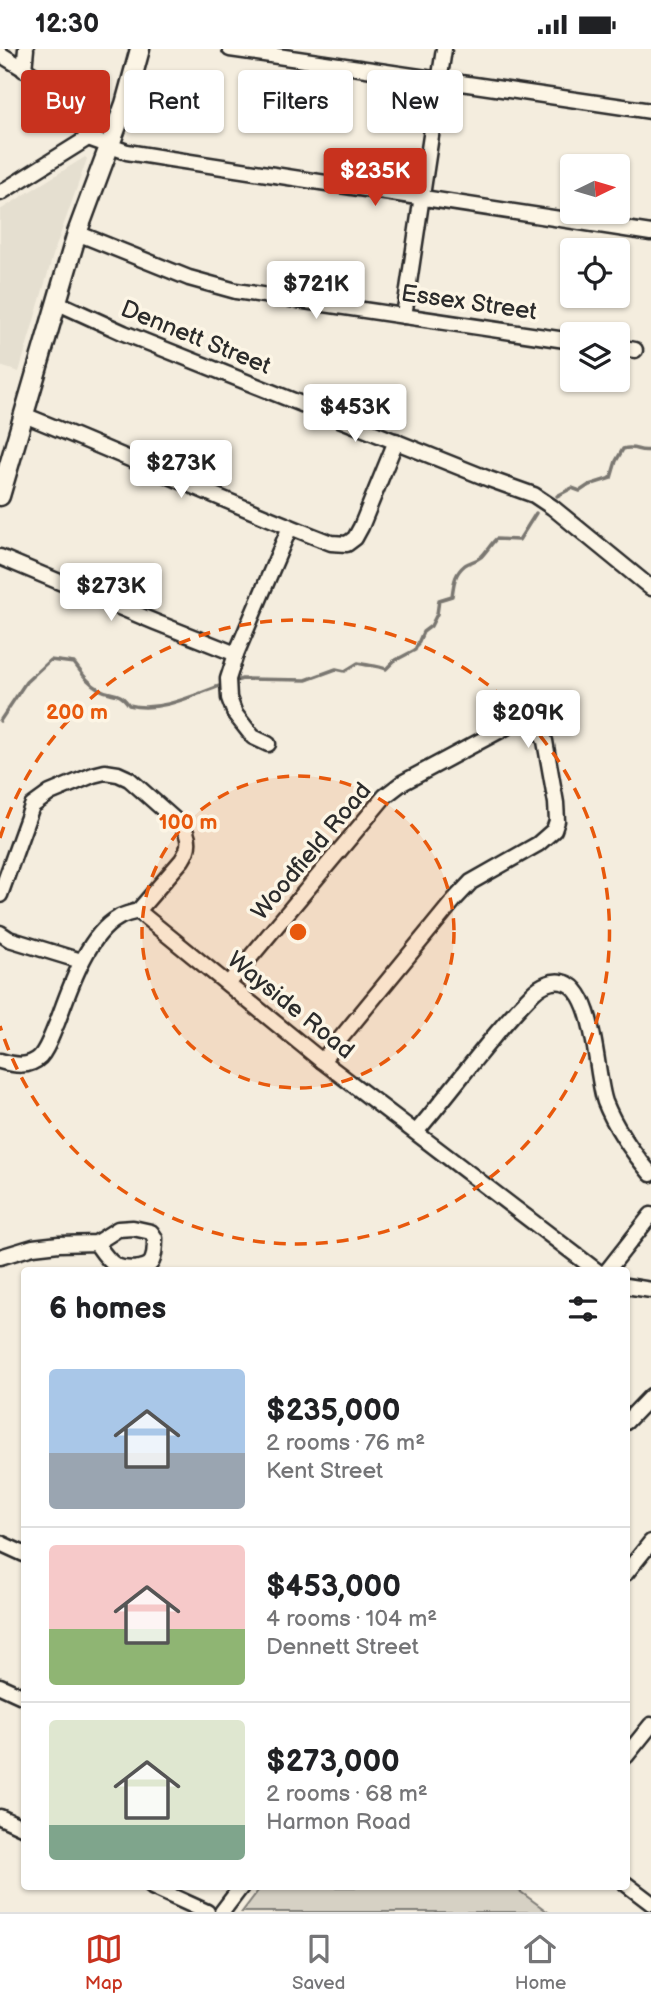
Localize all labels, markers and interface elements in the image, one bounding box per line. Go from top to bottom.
text: 12:30 [35,9,99,40]
chip: Buy [21,70,110,133]
chip: Rent [124,70,224,133]
chip: Filters [238,70,353,133]
chip: New [367,70,463,133]
pin: $235K [326,149,424,208]
north arrow [560,154,630,224]
map controls [560,154,630,392]
text: $235K [340,157,410,185]
button: locate [560,238,630,308]
pin: $721K [267,261,365,321]
text: $721K [283,270,349,298]
street label: Essex Street [399,279,539,326]
street label: Dennett Street [117,294,276,381]
button: layers [560,322,630,392]
pin: $453K [306,385,404,444]
text: $453K [319,393,391,421]
pin: $273K [132,441,230,500]
text: $273K [146,449,216,477]
pin: $273K [62,563,160,623]
text: $273K [76,572,146,600]
pin: $209K [479,691,577,750]
text: $209K [492,699,564,727]
text: 200 m [46,700,108,725]
street label: Woodfield Road [245,777,377,926]
text: 100 m [159,810,217,835]
centre of rings [286,920,310,944]
street label: Wayside Road [221,945,360,1065]
icon: filters [564,1290,602,1328]
text: 6 homes [49,1291,166,1327]
text: $235,000 [266,1393,401,1429]
icon: home [105,1397,189,1481]
text: 2 rooms · 76 m² [266,1429,425,1457]
text: Kent Street [266,1457,383,1485]
text: $453,000 [266,1569,401,1605]
icon: home [105,1573,189,1657]
text: 4 rooms · 104 m² [266,1605,437,1633]
text: Dennett Street [266,1633,419,1661]
text: $273,000 [266,1744,400,1780]
icon: home [105,1748,189,1832]
text: 2 rooms · 68 m² [266,1780,428,1808]
text: Harmon Road [266,1808,411,1836]
tab: Map [85,1930,123,1995]
tab: Saved [292,1930,345,1995]
tab: Home [515,1930,566,1995]

